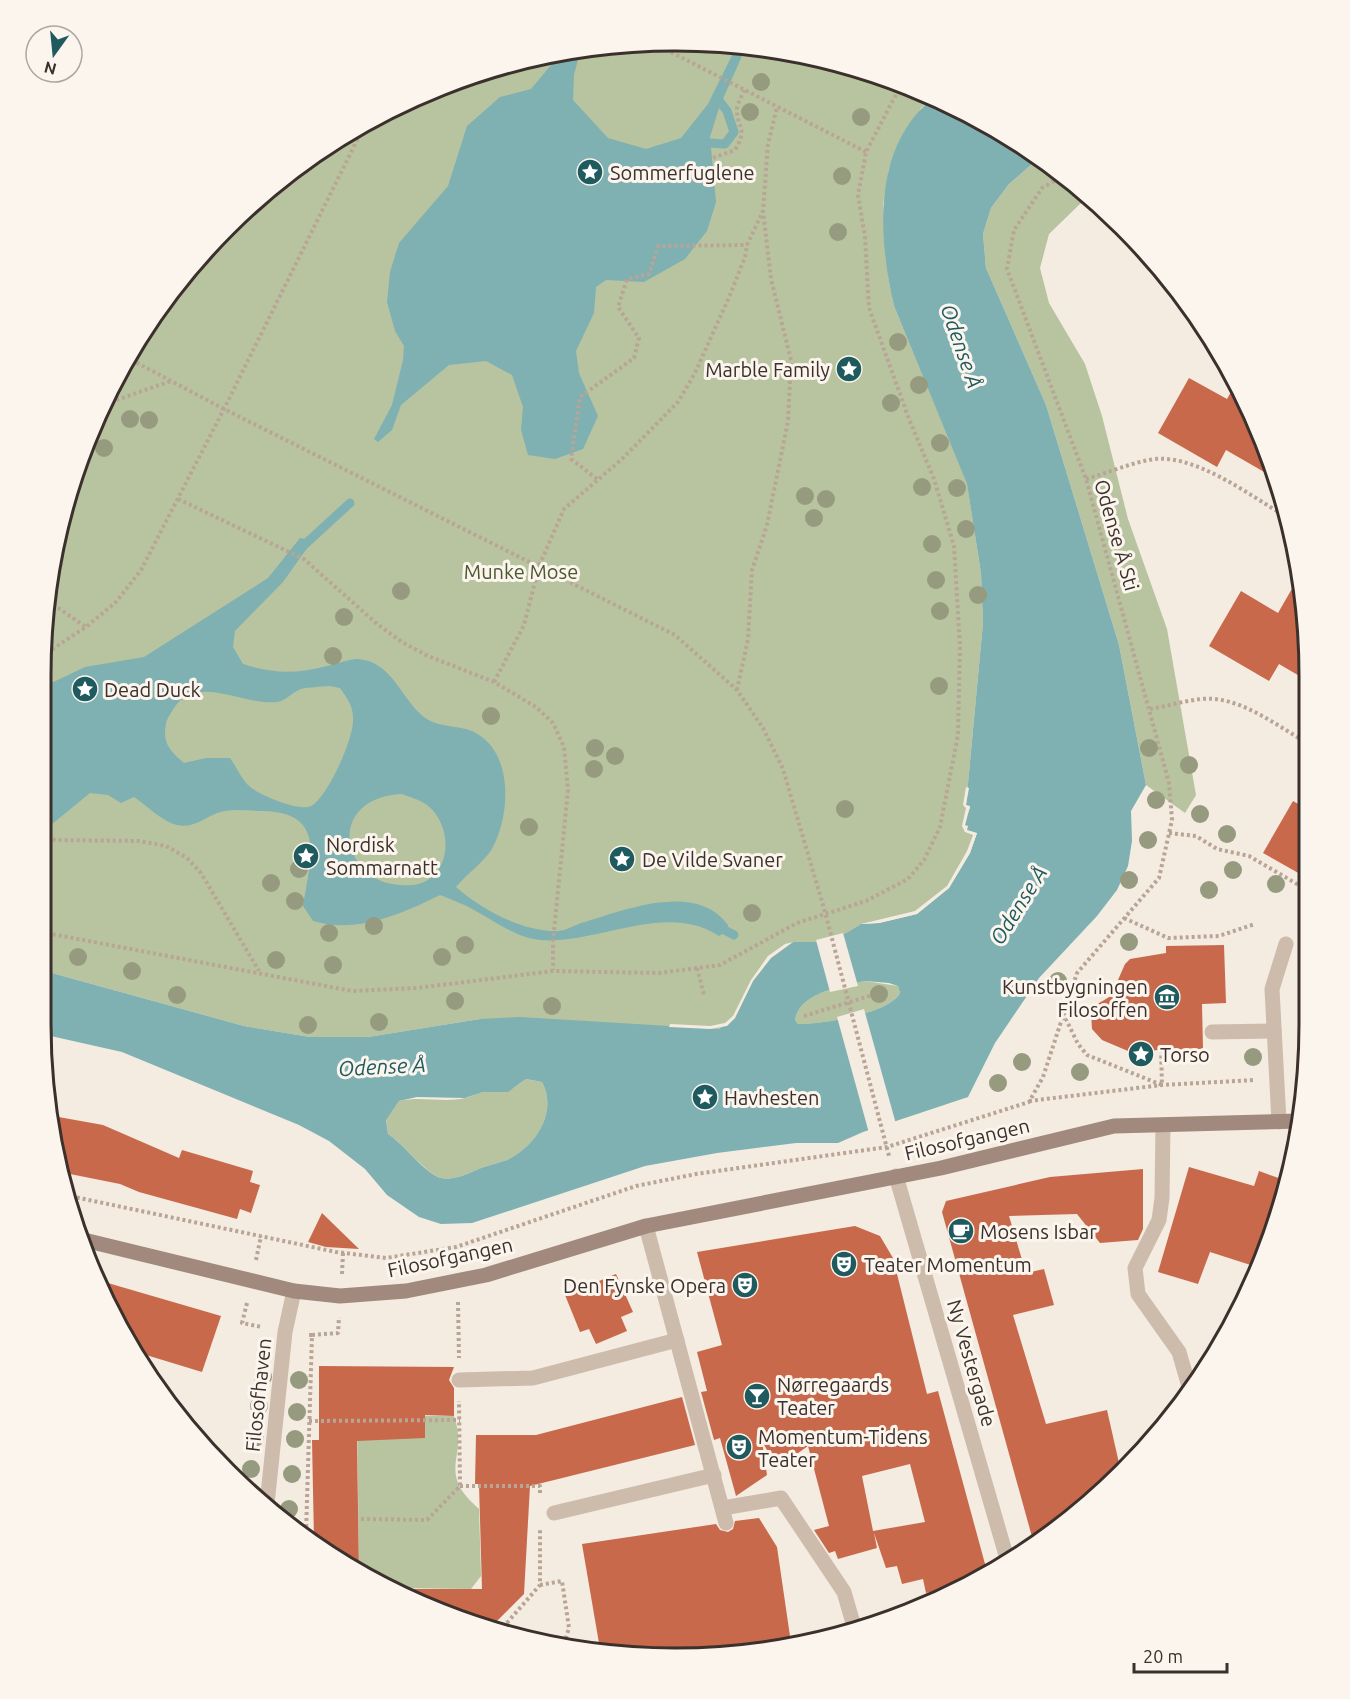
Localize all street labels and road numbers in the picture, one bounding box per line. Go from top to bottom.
street label: Odense Å Sti [1090,477,1144,593]
street label: Filosofgangen [902,1113,1032,1165]
street label: Filosofgangen [385,1233,515,1281]
street label: Ny Vestergade [943,1297,1001,1429]
street label: Filosofhaven [241,1337,275,1453]

